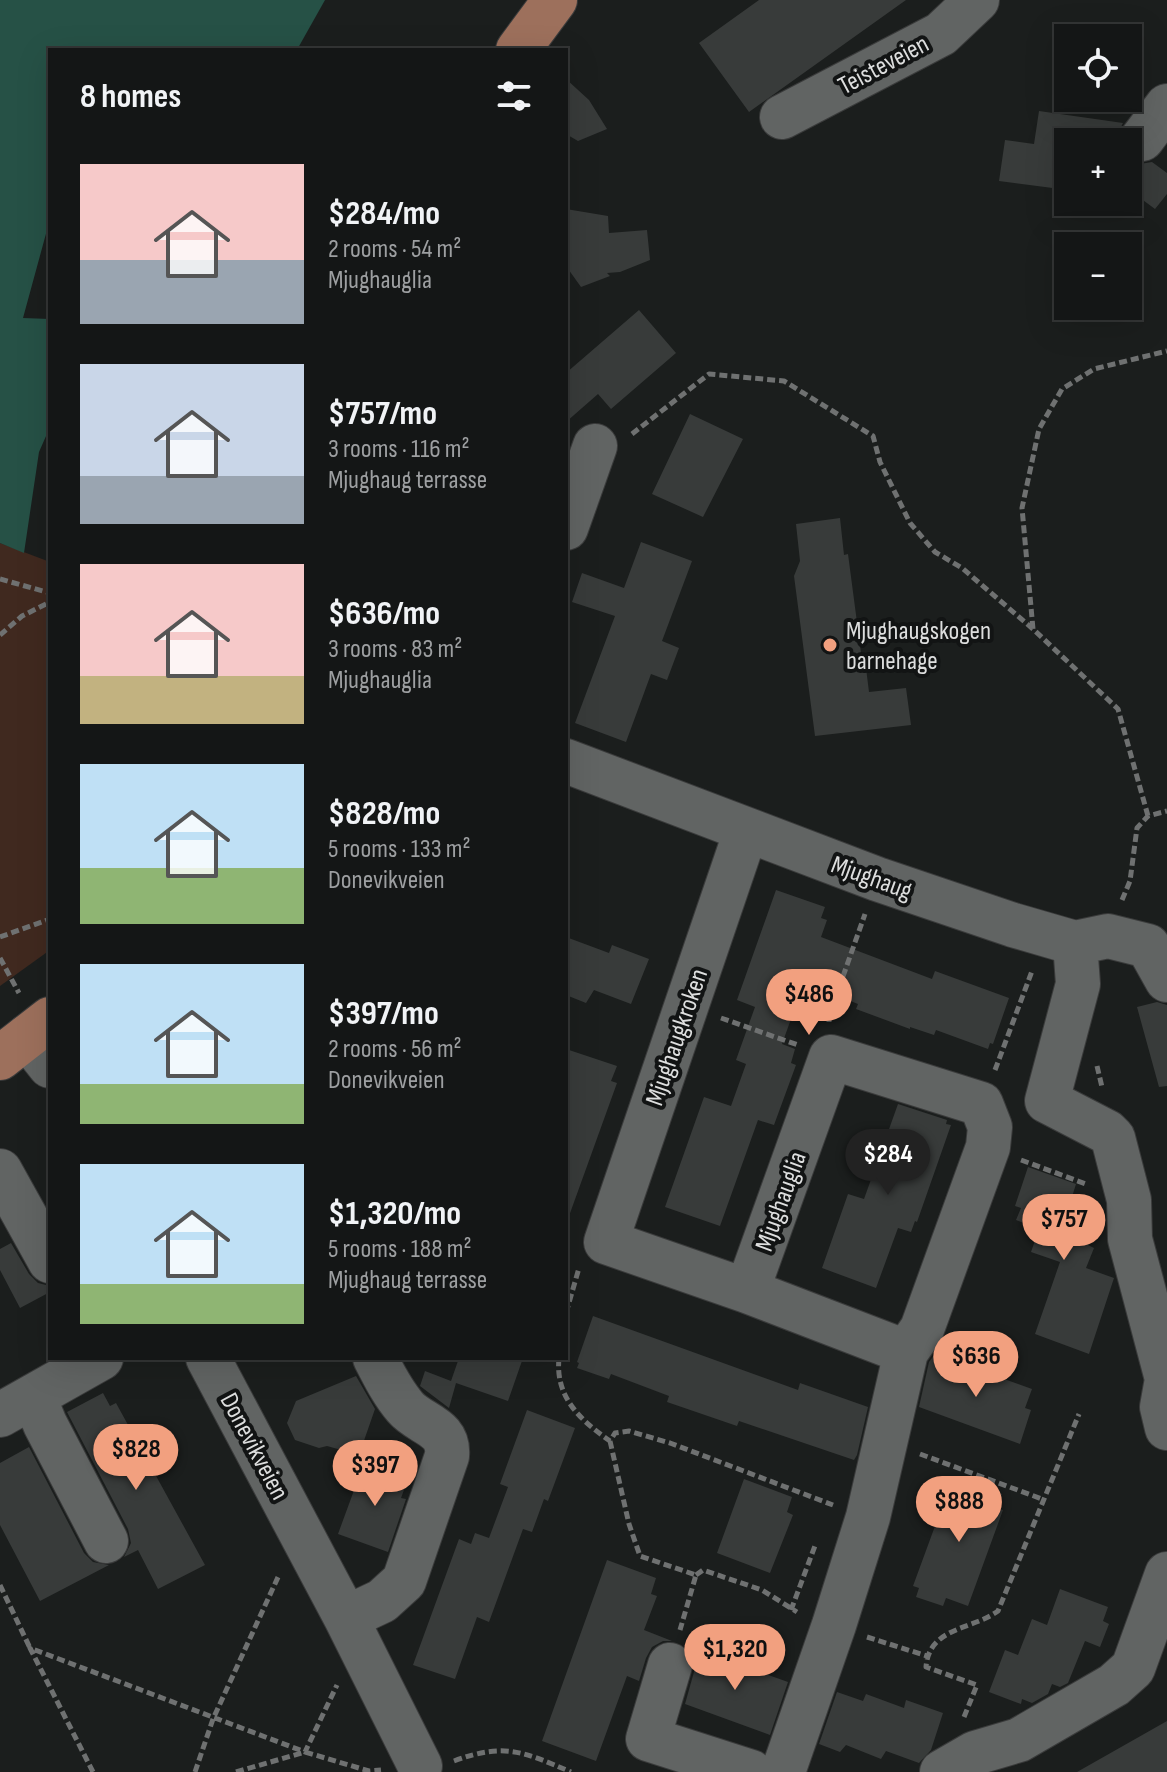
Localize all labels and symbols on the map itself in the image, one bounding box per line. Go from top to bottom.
street label: Teisteveien [833,29,934,102]
place label: Mjughaugskogen barnehage [846,616,991,677]
marker: Mjughaugskogen barnehage [821,636,839,654]
street label: Mjughaug [827,850,916,907]
street label: Mjughaugkroken [640,965,715,1110]
pin: $486 [762,969,856,1037]
pin: $284 [841,1129,935,1197]
street label: Mjughauglia [749,1147,814,1256]
pin: $757 [1017,1194,1111,1262]
pin: $636 [929,1331,1023,1399]
street label: Donevikveien [213,1388,295,1505]
pin: $828 [89,1424,183,1492]
pin: $397 [328,1440,422,1508]
pin: $888 [912,1476,1006,1544]
pin: $1,320 [670,1624,800,1692]

